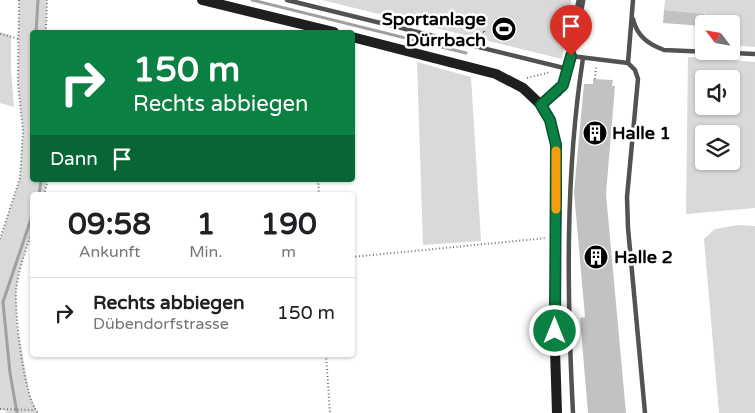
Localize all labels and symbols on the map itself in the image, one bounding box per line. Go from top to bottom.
pin [550,5,592,56]
place label: Sportanlage Dürrbach [382,8,486,51]
north arrow [695,15,740,60]
sports icon: Sportanlage Dürrbach [491,16,517,42]
building icon: Halle 1 [582,120,608,146]
place label: Halle 1 [612,122,671,144]
building icon: Halle 2 [583,244,609,270]
place label: Halle 2 [614,246,673,268]
position arrow [528,304,580,356]

